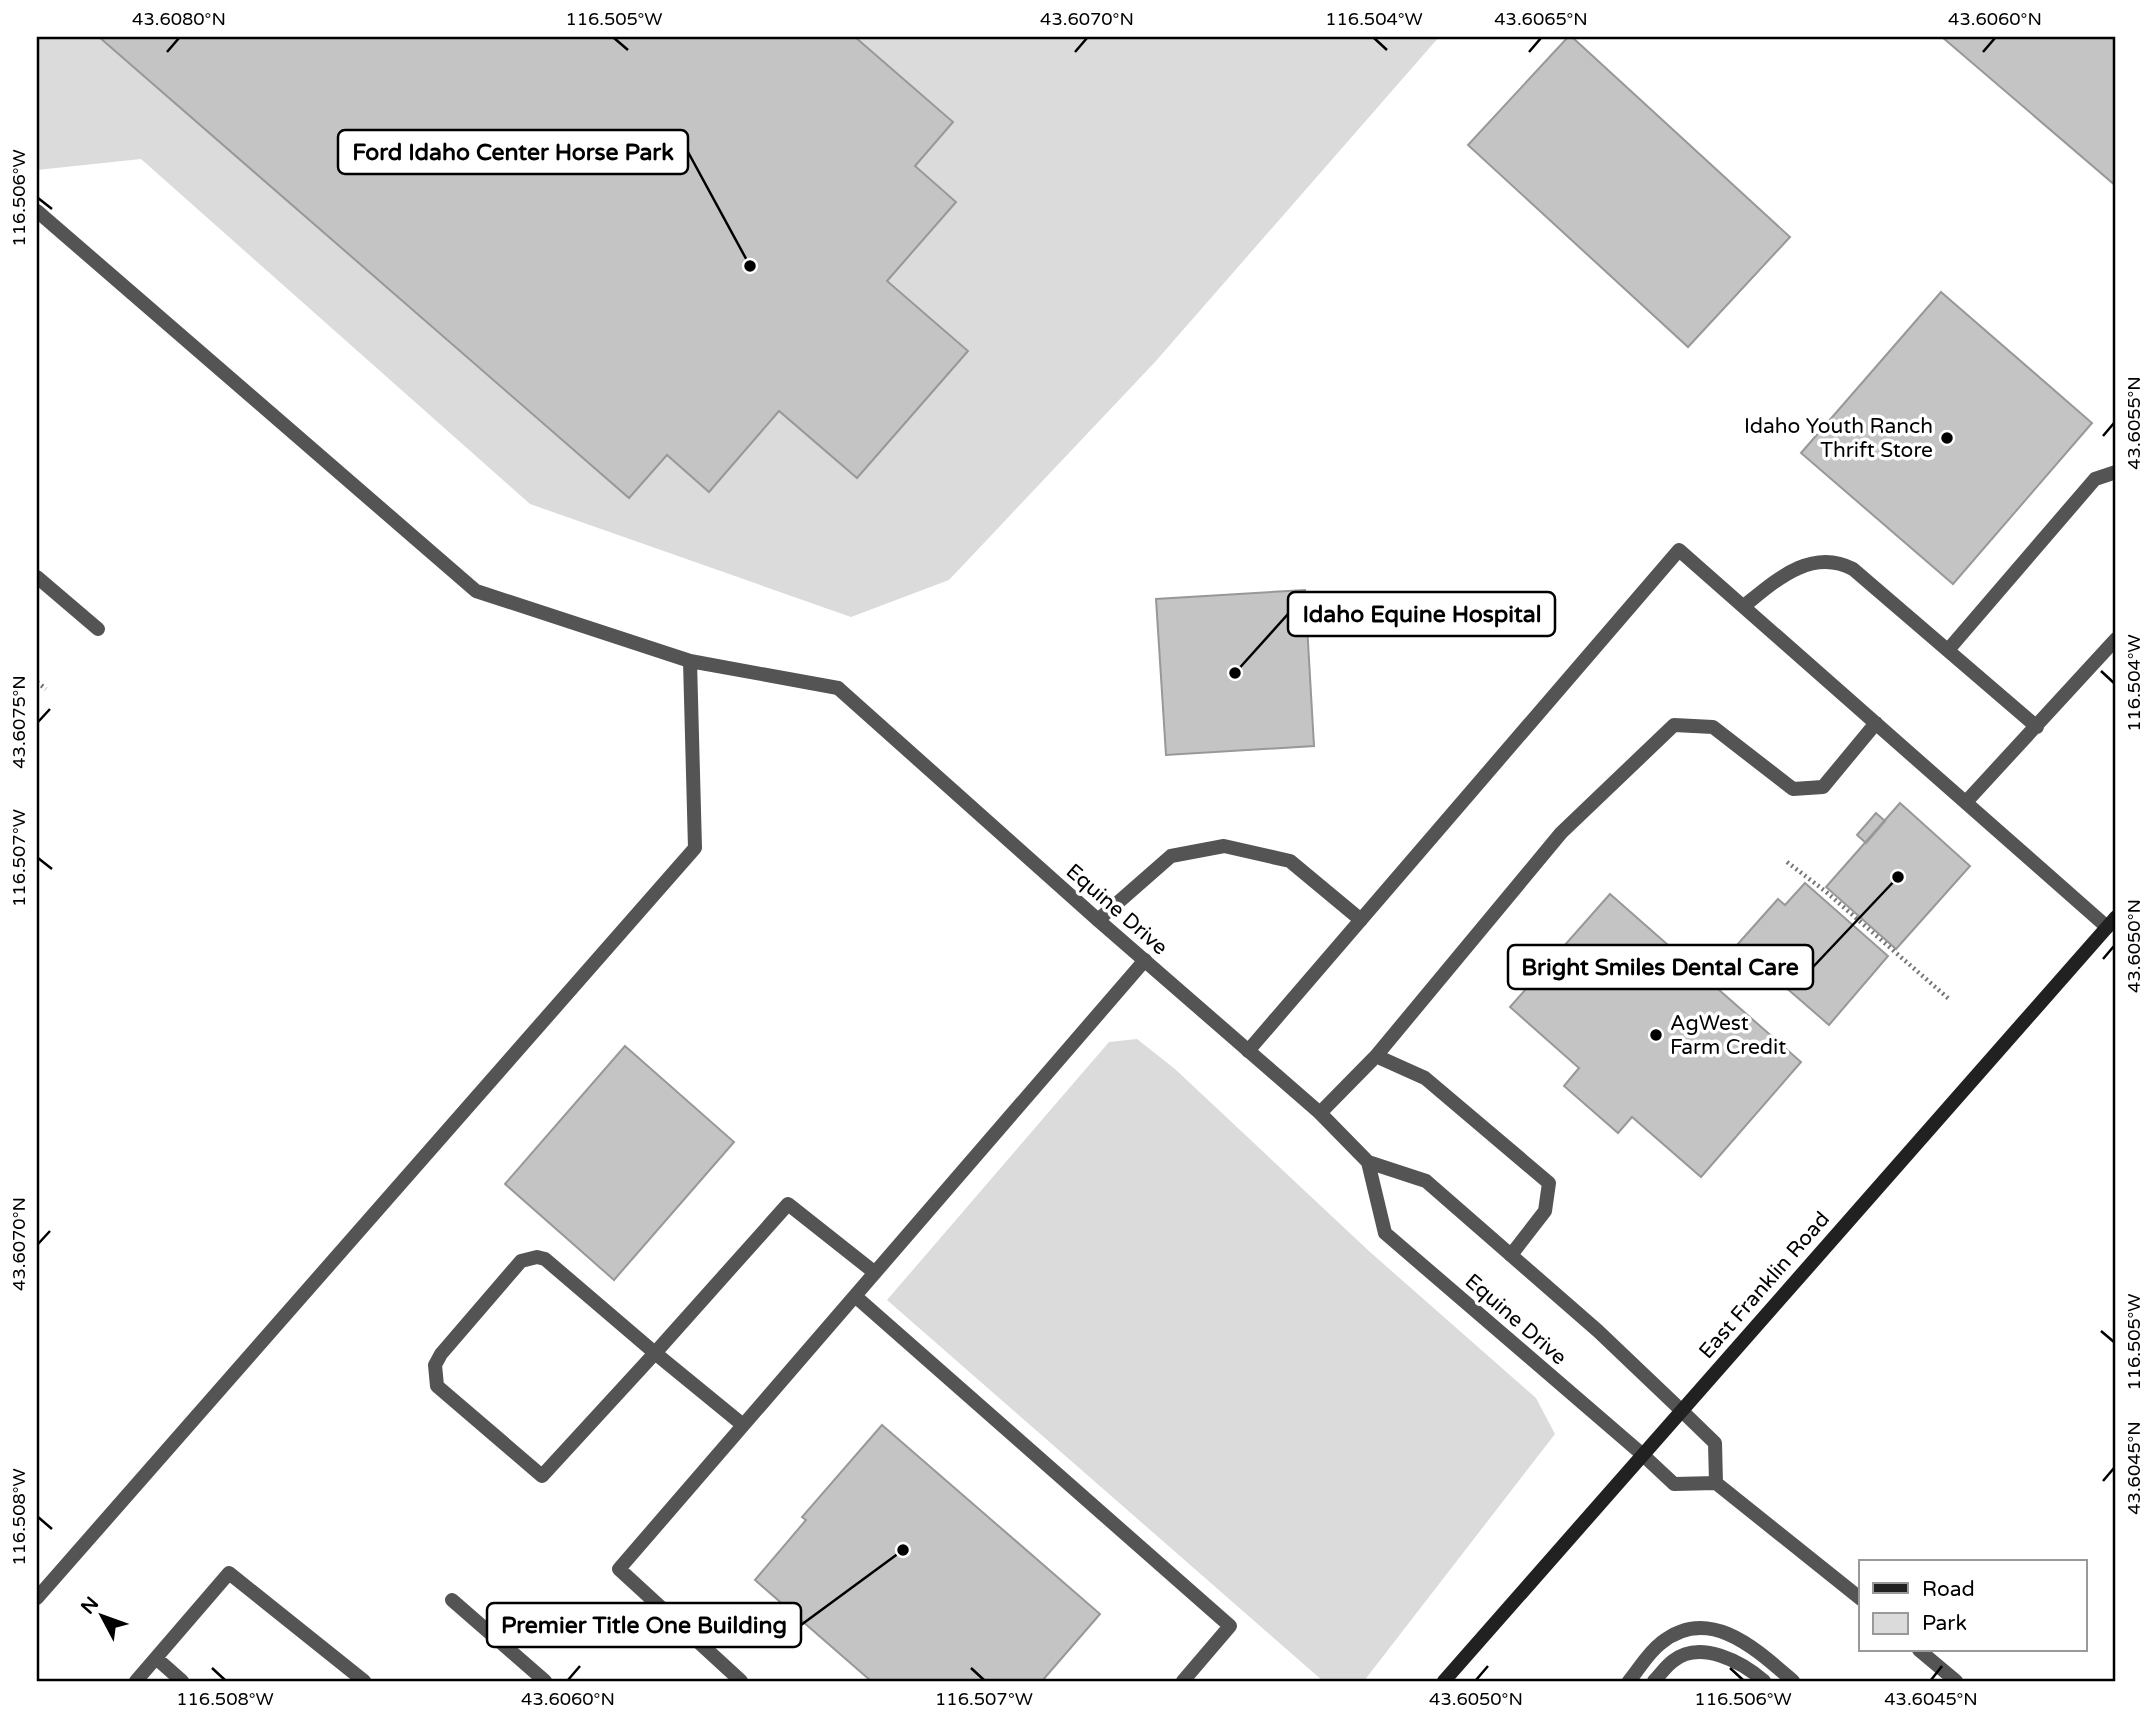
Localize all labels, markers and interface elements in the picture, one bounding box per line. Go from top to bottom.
text: 43.6080°N [132,8,226,30]
text: 116.505°W [565,8,663,30]
text: 43.6070°N [1040,8,1134,30]
text: 116.504°W [1325,8,1423,30]
text: 43.6065°N [1494,8,1588,30]
text: 43.6060°N [1948,8,2042,30]
callout: Ford Idaho Center Horse Park [338,130,688,174]
text: Ford Idaho Center Horse Park [352,139,674,167]
text: 116.506°W [8,149,30,247]
text: 43.6055°N [2123,376,2145,470]
place label: Idaho Youth Ranch Thrift Store [1744,414,1933,463]
marker: Idaho Youth Ranch Thrift Store [1939,430,1955,446]
callout: Idaho Equine Hospital [1288,592,1555,636]
text: Idaho Equine Hospital [1303,601,1542,629]
text: 116.504°W [2123,634,2145,732]
text: 43.6075°N [8,675,30,769]
text: 116.507°W [8,809,30,907]
street label: Equine Drive [1061,859,1173,960]
text: 43.6050°N [2123,899,2145,993]
callout: Bright Smiles Dental Care [1508,945,1813,989]
text: Bright Smiles Dental Care [1521,954,1799,982]
place label: AgWest Farm Credit [1670,1011,1786,1060]
marker: AgWest Farm Credit [1648,1027,1664,1043]
text: 43.6070°N [8,1197,30,1291]
street label: East Franklin Road [1694,1207,1835,1364]
street label: Equine Drive [1460,1269,1572,1370]
text: 116.505°W [2123,1293,2145,1391]
text: 43.6045°N [2123,1421,2145,1515]
text: 116.508°W [8,1468,30,1566]
legend [1859,1560,2086,1652]
text: Road [1922,1577,1975,1602]
north arrow [66,1582,136,1652]
text: N [77,1593,103,1618]
callout: Premier Title One Building [487,1603,801,1647]
text: Park [1922,1611,1967,1636]
text: Premier Title One Building [501,1612,787,1640]
text: 116.508°W [176,1688,274,1710]
text: 43.6060°N [521,1688,615,1710]
text: 116.507°W [935,1688,1033,1710]
text: 43.6050°N [1429,1688,1523,1710]
text: 116.506°W [1694,1688,1792,1710]
text: 43.6045°N [1884,1688,1978,1710]

